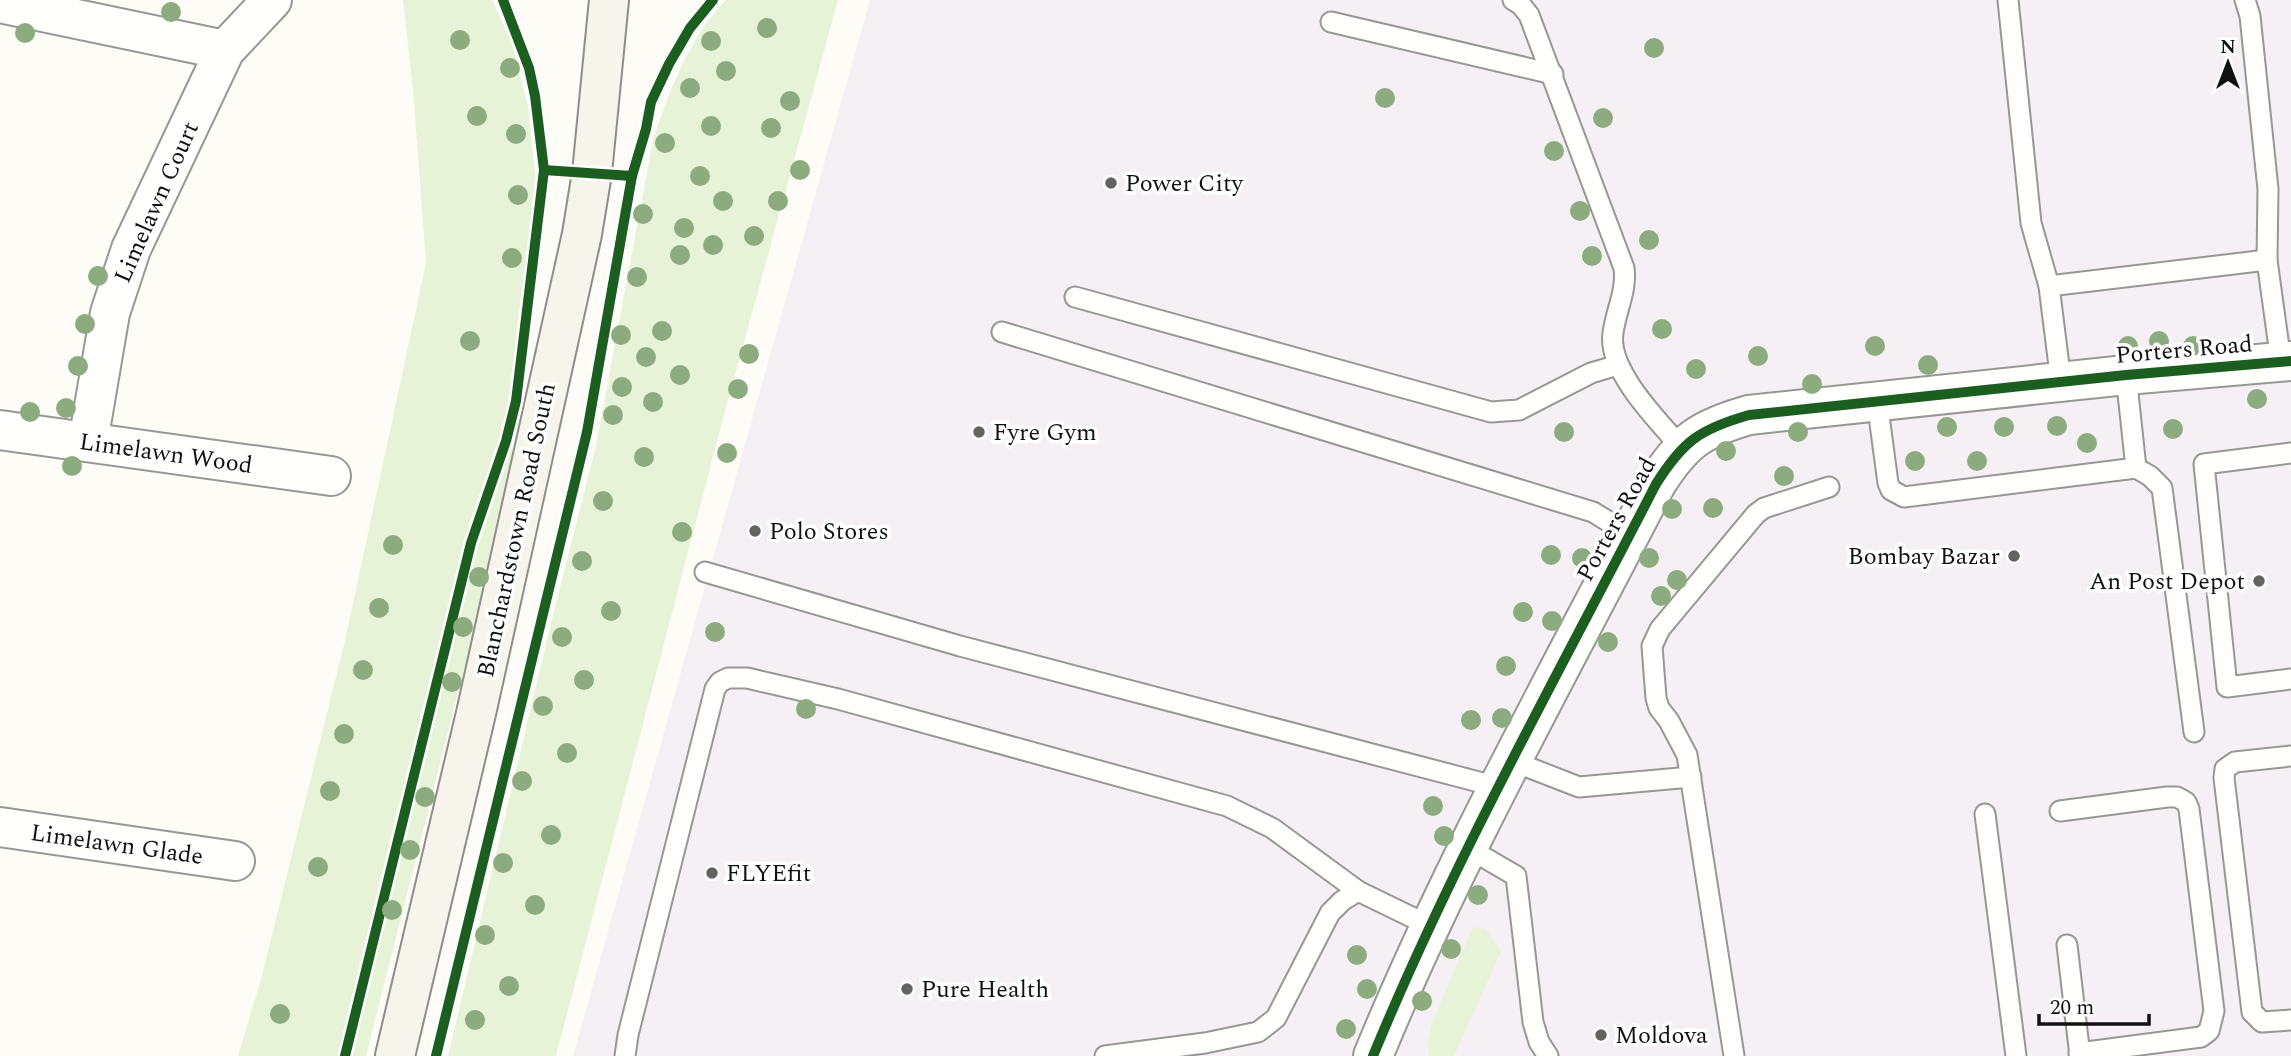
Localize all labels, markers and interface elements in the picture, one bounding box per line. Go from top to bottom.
north arrow [2193,28,2263,98]
text: N [2220,33,2236,62]
street label: Limelawn Court [105,116,209,289]
place label: Power City [1125,166,1244,202]
marker: Power City [1103,175,1119,191]
street label: Porters Road [2114,326,2254,374]
street label: Blanchardstown Road South [468,380,566,681]
place label: Fyre Gym [993,415,1097,451]
street label: Limelawn Wood [77,424,255,484]
marker: Fyre Gym [971,424,987,440]
street label: Porters Road [1568,451,1666,588]
place label: Polo Stores [769,514,889,550]
marker: Polo Stores [747,523,763,539]
place label: Bombay Bazar [1848,539,2000,575]
marker: Bombay Bazar [2006,548,2022,564]
place label: An Post Depot [2089,564,2245,600]
marker: An Post Depot [2251,573,2267,589]
street label: Limelawn Glade [28,815,206,875]
place label: FLYEfit [726,856,811,892]
marker: FLYEfit [704,865,720,881]
place label: Pure Health [921,972,1049,1008]
marker: Pure Health [899,981,915,997]
scale bar [2039,982,2149,1026]
text: 20 m [2050,992,2094,1024]
place label: Moldova [1615,1018,1708,1054]
marker: Moldova [1593,1027,1609,1043]

